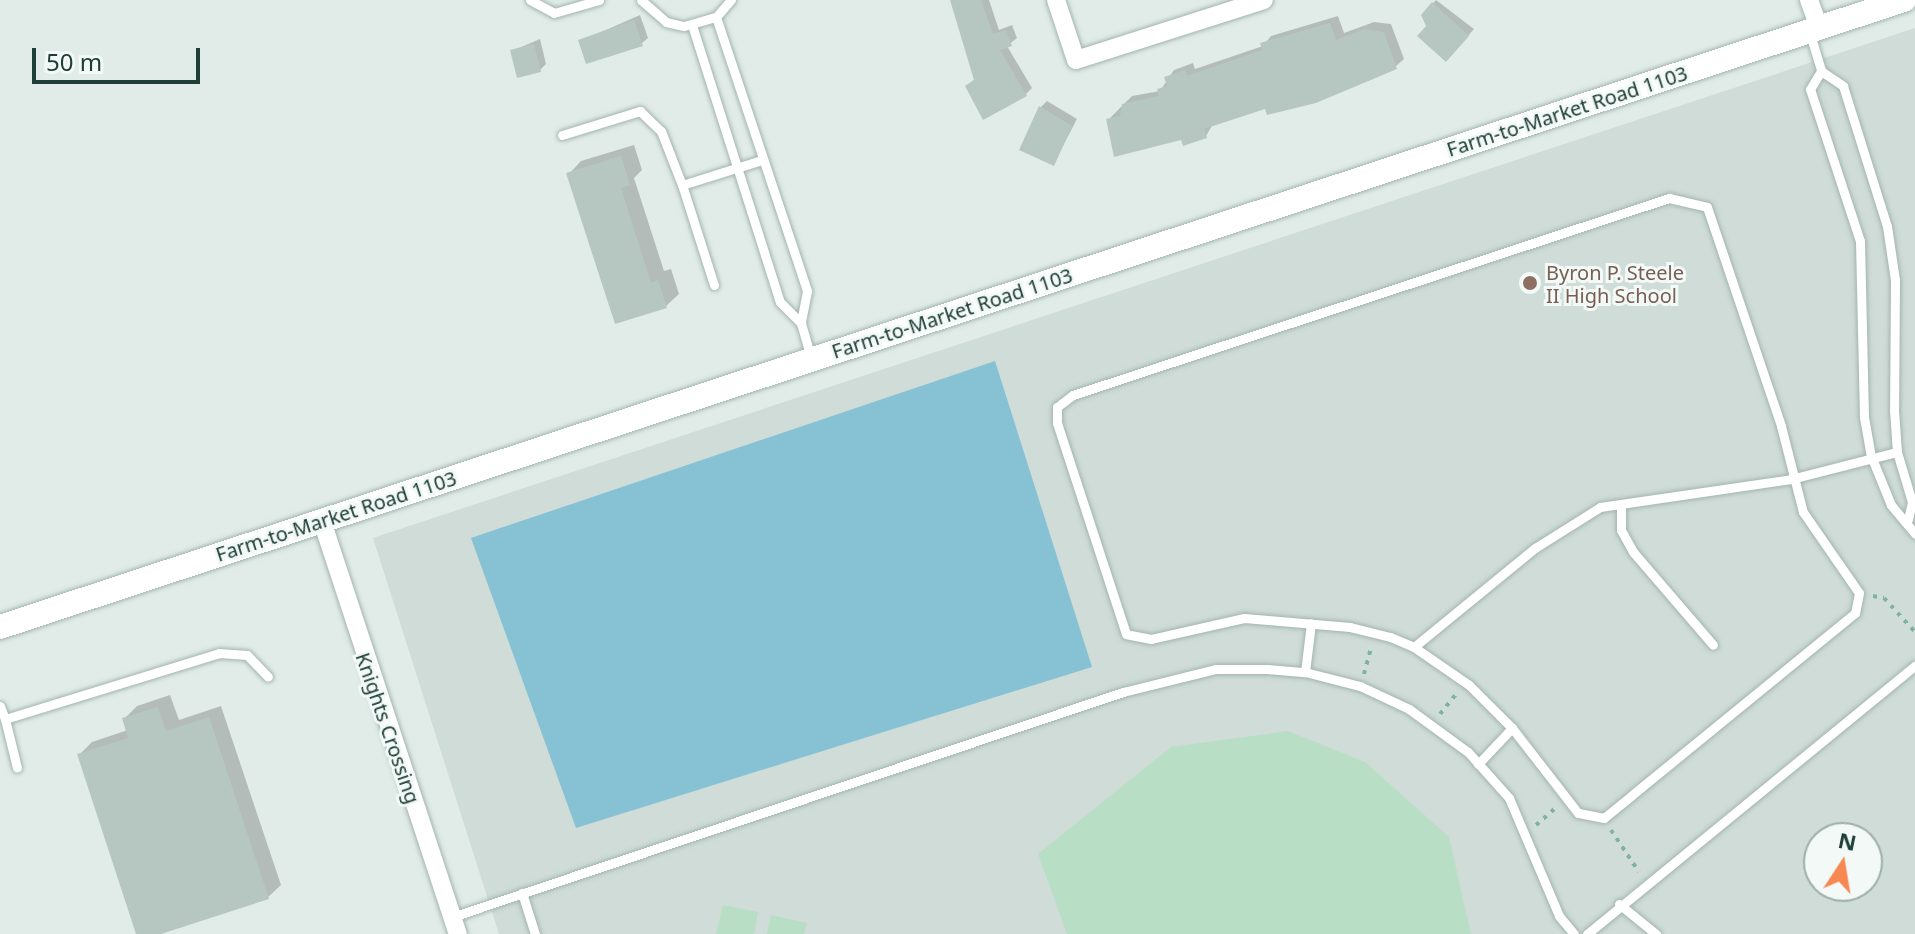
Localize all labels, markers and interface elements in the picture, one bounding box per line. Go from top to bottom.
scale bar [36,32,204,82]
text: 50 m [46,45,102,78]
street label: Farm-to-Market Road 1103 [1444,61,1690,161]
place label: Byron P. Steele II High School [1546,260,1684,307]
street label: Farm-to-Market Road 1103 [829,263,1075,363]
marker: Byron P. Steele II High School [1521,274,1539,292]
street label: Farm-to-Market Road 1103 [213,466,459,566]
street label: Knights Crossing [351,649,425,807]
north arrow [1803,822,1883,902]
text: N [1836,824,1859,857]

